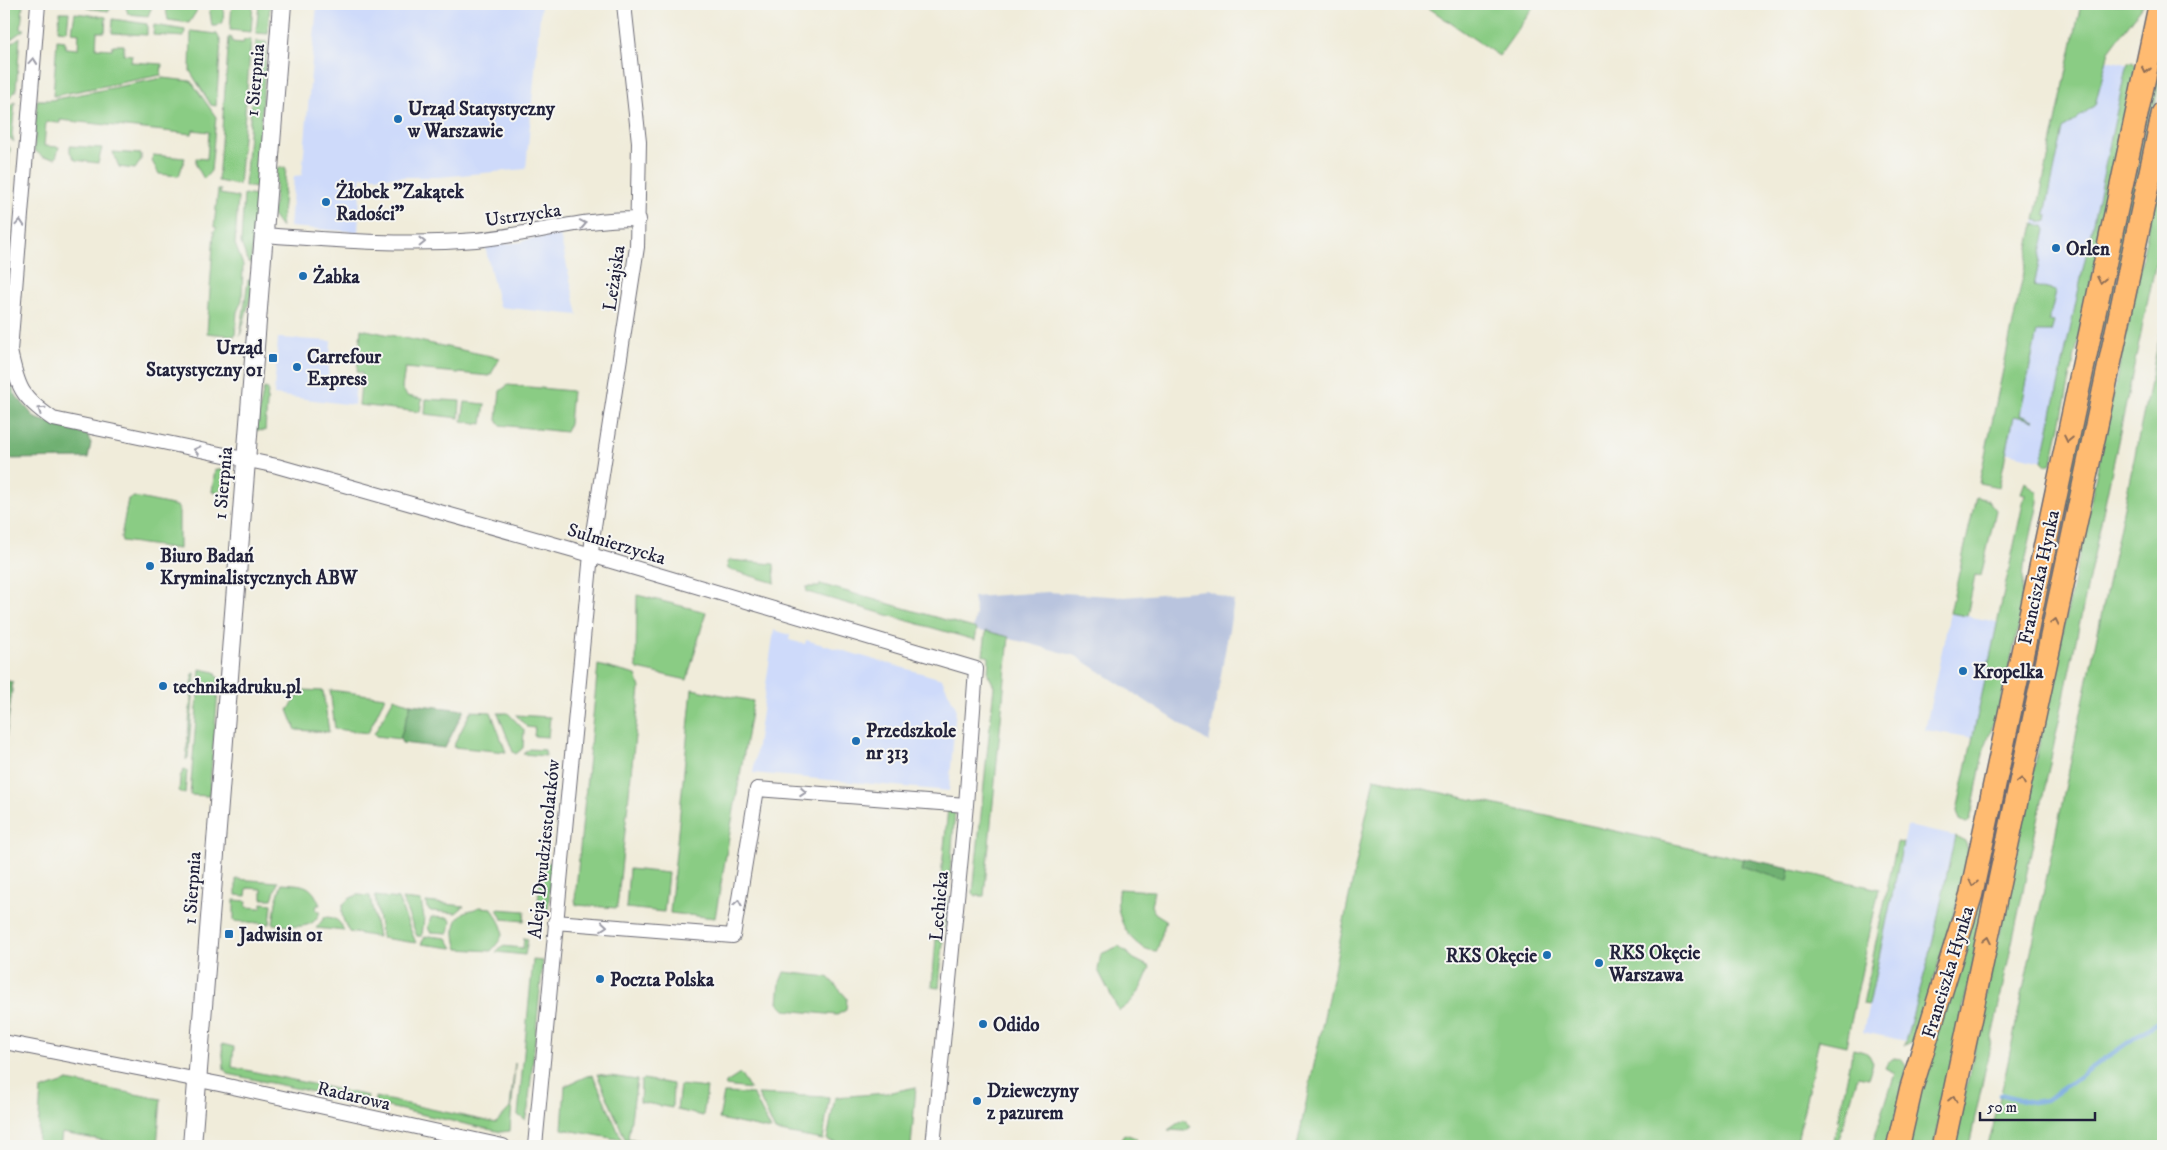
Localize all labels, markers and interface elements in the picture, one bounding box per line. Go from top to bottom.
street label: 1 Sierpnia [241,43,270,118]
one-way arrow [27,57,38,65]
one-way arrow [2141,65,2152,74]
place label: Urząd Statystyczny w Warszawie [407,98,556,143]
marker: Urząd Statystyczny w Warszawie [392,113,404,125]
place label: Żłobek "Zakątek Radości" [336,179,464,226]
marker: Żłobek "Zakątek Radości" [320,196,332,208]
street label: Ustrzycka [484,199,563,232]
one-way arrow [14,219,25,227]
one-way arrow [578,220,587,230]
one-way arrow [418,237,426,247]
place label: Orlen [2066,238,2111,261]
marker: Orlen [2050,242,2062,254]
street label: Leżajska [598,244,630,313]
place label: Żabka [313,264,361,289]
marker: Żabka [297,270,309,282]
one-way arrow [2097,276,2107,284]
place label: Urząd Statystyczny 01 [146,337,264,382]
place label: Carrefour Express [307,346,382,391]
marker: Urząd Statystyczny 01 [267,352,279,364]
marker: Carrefour Express [291,361,303,373]
one-way arrow [37,407,47,416]
one-way arrow [2063,435,2073,443]
one-way arrow [193,445,202,456]
street label: 1 Sierpnia [209,446,238,521]
street label: Franciszka Hynka [2014,508,2065,647]
street label: Sulmierzycka [565,519,669,570]
place label: Biuro Badań Kryminalistycznych ABW [160,545,358,590]
marker: Biuro Badań Kryminalistycznych ABW [144,560,156,572]
one-way arrow [2049,617,2060,626]
place label: Kropelka [1973,661,2044,684]
marker: Kropelka [1957,665,1969,677]
place label: technikadruku.pl [173,676,302,699]
marker: technikadruku.pl [157,680,169,692]
place label: Przedszkole nr 313 [866,720,956,765]
marker: Przedszkole nr 313 [850,735,862,747]
street label: Aleja Dwudziestolatków [524,758,565,940]
one-way arrow [2015,776,2026,785]
one-way arrow [799,787,807,798]
street label: 1 Sierpnia [178,851,207,925]
street label: Lechicka [925,870,954,942]
one-way arrow [1968,879,1979,888]
one-way arrow [732,899,743,907]
street label: Franciszka Hynka [1917,904,1979,1041]
one-way arrow [600,920,608,931]
place label: Jadwisin 01 [237,924,323,947]
marker: Jadwisin 01 [223,928,235,940]
one-way arrow [1981,935,1992,944]
place label: RKS Okęcie Warszawa [1608,942,1700,987]
place label: RKS Okęcie [1446,945,1537,968]
marker: RKS Okęcie [1541,949,1553,961]
marker: RKS Okęcie Warszawa [1593,957,1605,969]
place label: Poczta Polska [610,969,715,992]
marker: Poczta Polska [594,973,606,985]
place label: Odido [993,1014,1040,1037]
marker: Odido [977,1018,989,1030]
street label: Radarowa [315,1077,393,1116]
place label: Dziewczyny z pazurem [987,1080,1079,1125]
scale bar [1980,1090,2094,1122]
one-way arrow [1947,1094,1958,1103]
marker: Dziewczyny z pazurem [971,1095,983,1107]
text: 50 m [1987,1098,2017,1117]

